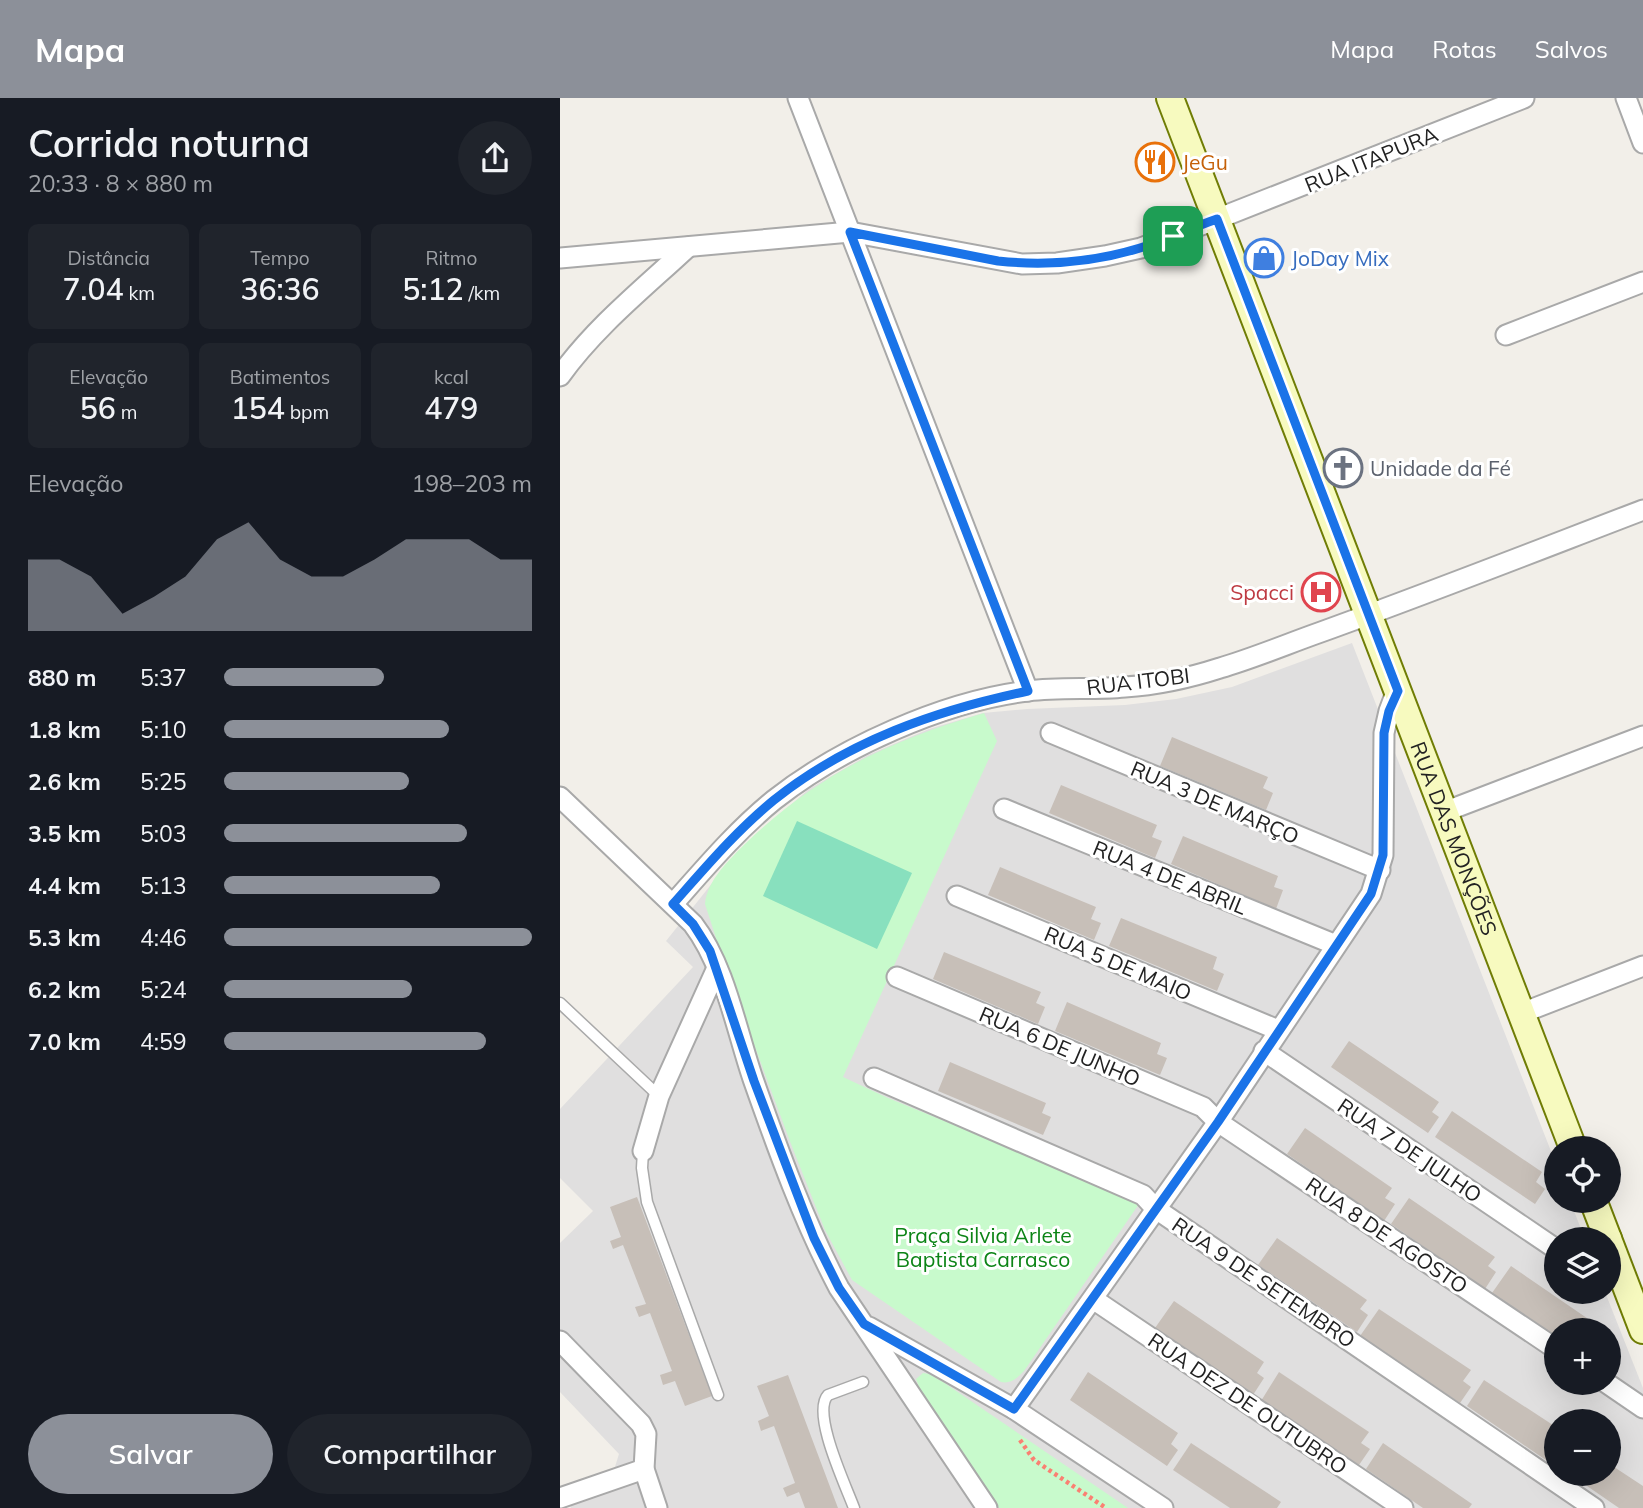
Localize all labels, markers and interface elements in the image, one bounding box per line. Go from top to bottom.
text: Mapa [35,29,125,70]
text: Mapa [1330,34,1394,64]
text: Rotas [1432,34,1497,64]
text: Salvos [1535,34,1608,64]
text: Corrida noturna [28,119,310,167]
street label: RUA ITAPURA [1301,120,1442,198]
button: share [458,121,532,195]
restaurant icon: JeGu [1134,141,1176,183]
place label: JeGu [1182,149,1228,175]
text: 20:33 · 8 × 880 m [28,169,213,198]
pin [1143,206,1203,266]
icon: arrive [1154,217,1192,255]
shop icon: JoDay Mix [1243,237,1285,279]
place label: JoDay Mix [1291,245,1389,271]
text: Distância [67,246,150,270]
text: Tempo [250,246,310,270]
text: Ritmo [425,246,477,270]
text: 7.04 [62,270,124,308]
text: 36:36 [240,270,320,308]
text: 5:12 [402,270,463,308]
text: km [124,281,155,305]
text: /km [463,281,500,305]
text: Elevação [69,365,148,389]
text: Batimentos [230,365,330,389]
text: kcal [434,365,469,389]
text: 56 [80,389,116,427]
text: 154 [231,389,285,427]
text: 479 [424,389,478,427]
text: m [116,400,137,424]
text: bpm [285,400,329,424]
church icon: Unidade da Fé [1322,447,1364,489]
place label: Unidade da Fé [1370,455,1511,481]
text: Elevação [28,469,123,498]
text: 198–203 m [411,469,532,498]
hospital icon: Spacci [1300,571,1342,613]
place label: Spacci [1230,579,1294,605]
street label: RUA ITOBI [1085,662,1191,700]
text: 880 m [28,663,96,692]
text: 5:37 [140,663,187,692]
text: 1.8 km [28,715,101,744]
text: 5:10 [140,715,187,744]
street label: RUA DAS MONÇÕES [1405,738,1503,939]
street label: RUA 3 DE MARÇO [1127,755,1303,849]
text: 2.6 km [28,767,101,796]
text: 5:25 [140,767,187,796]
text: 3.5 km [28,819,101,848]
text: 5:03 [140,819,187,848]
street label: RUA 4 DE ABRIL [1089,834,1251,920]
text: 4.4 km [28,871,101,900]
text: 5:13 [140,871,187,900]
street label: RUA 5 DE MAIO [1040,920,1196,1006]
text: 5.3 km [28,923,101,952]
text: 4:46 [140,923,187,952]
text: 6.2 km [28,975,101,1004]
text: 5:24 [140,975,187,1004]
street label: RUA 6 DE JUNHO [976,1000,1144,1092]
text: 7.0 km [28,1027,101,1056]
text: 4:59 [140,1027,187,1056]
street label: RUA 7 DE JULHO [1333,1092,1487,1208]
map controls [1544,1136,1621,1486]
button: locate [1544,1136,1621,1213]
street label: RUA 8 DE AGOSTO [1301,1171,1473,1299]
street label: RUA 9 DE SETEMBRO [1167,1211,1361,1353]
park label: Praça Silvia Arlete Baptista Carrasco [894,1222,1072,1272]
button: layers [1544,1227,1621,1304]
button: + [1544,1318,1621,1395]
street label: RUA DEZ DE OUTUBRO [1143,1327,1353,1479]
button: − [1544,1409,1621,1486]
button: Salvar [28,1414,273,1494]
button: Compartilhar [287,1414,532,1494]

